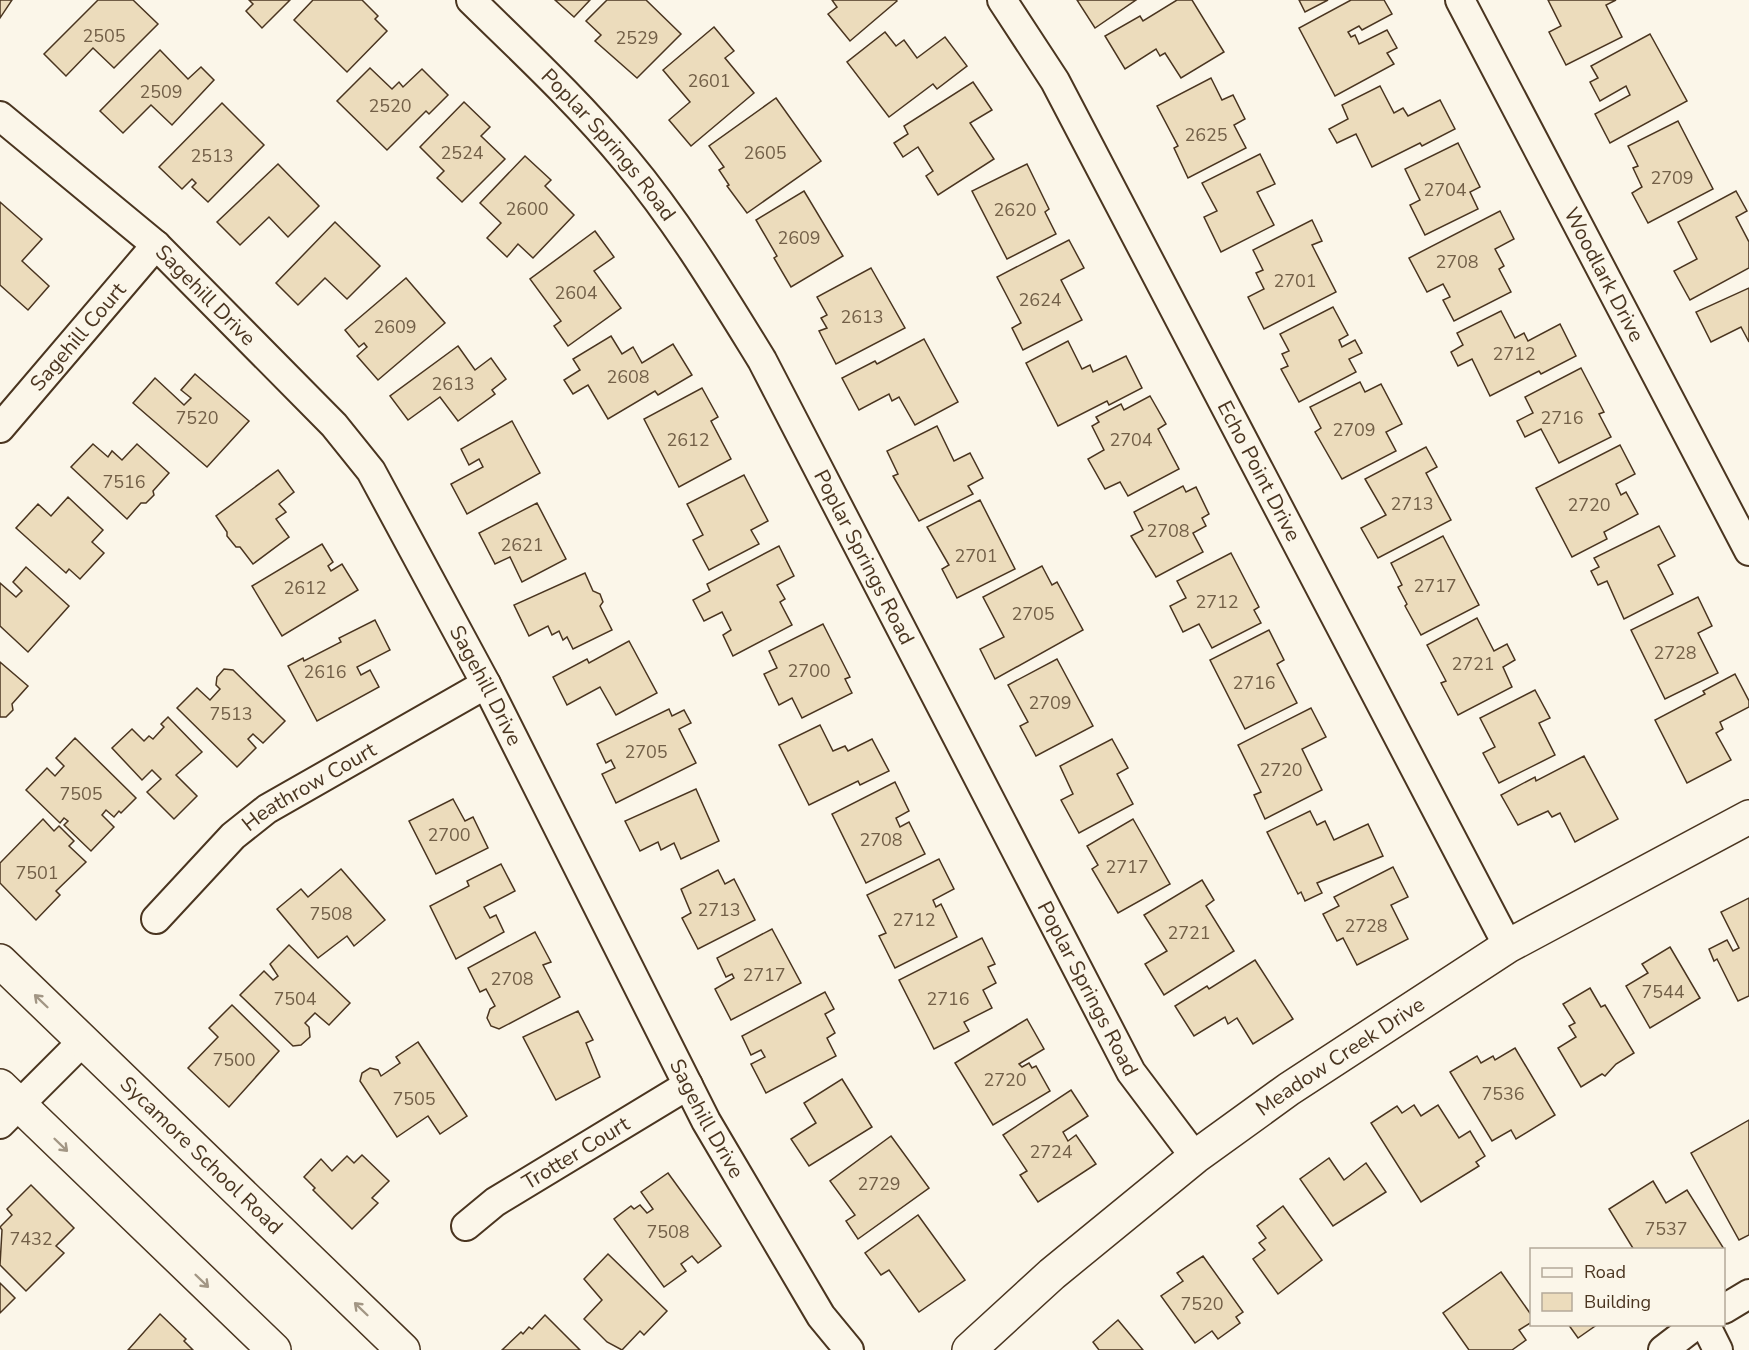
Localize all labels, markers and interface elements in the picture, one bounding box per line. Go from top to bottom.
house number: 2505 [82,24,126,48]
house number: 2529 [615,26,659,50]
street label: Poplar Springs Road [535,62,682,227]
house number: 2601 [687,69,731,93]
house number: 2509 [139,80,183,104]
house number: 2520 [368,94,412,118]
house number: 2625 [1184,123,1228,147]
house number: 2524 [440,141,484,165]
house number: 2605 [743,141,787,165]
house number: 2513 [190,144,234,168]
house number: 2709 [1650,166,1694,190]
house number: 2704 [1423,178,1467,202]
house number: 2600 [505,197,549,221]
house number: 2620 [993,198,1037,222]
street label: Woodlark Drive [1557,202,1651,347]
house number: 2609 [777,226,821,250]
street label: Sagehill Drive [149,238,262,352]
house number: 2708 [1435,250,1479,274]
house number: 2701 [1273,269,1317,293]
street label: Sagehill Court [24,276,133,397]
house number: 2604 [554,281,598,305]
house number: 2624 [1018,288,1062,312]
house number: 2613 [840,305,884,329]
house number: 2609 [373,315,417,339]
house number: 2712 [1492,342,1536,366]
house number: 2608 [606,365,650,389]
house number: 2613 [431,372,475,396]
street label: Echo Point Drive [1211,396,1308,546]
house number: 7520 [175,406,219,430]
house number: 2716 [1540,406,1584,430]
house number: 2709 [1332,418,1376,442]
house number: 2612 [666,428,710,452]
house number: 2704 [1109,428,1153,452]
street label: Poplar Springs Road [807,465,921,649]
house number: 7516 [102,470,146,494]
house number: 2713 [1390,492,1434,516]
house number: 2720 [1567,493,1611,517]
house number: 2708 [1146,519,1190,543]
house number: 2621 [500,533,544,557]
house number: 2701 [954,544,998,568]
house number: 2717 [1413,574,1457,598]
house number: 2612 [283,576,327,600]
house number: 2712 [1195,590,1239,614]
house number: 2705 [1011,602,1055,626]
street label: Sagehill Drive [443,620,529,750]
house number: 2728 [1653,641,1697,665]
house number: 2721 [1451,652,1495,676]
house number: 2700 [787,659,831,683]
house number: 2616 [303,660,347,684]
house number: 2716 [1232,671,1276,695]
house number: 2709 [1028,691,1072,715]
house number: 7513 [209,702,253,726]
street label: Heathrow Court [236,735,382,838]
house number: 2705 [624,740,668,764]
house number: 2720 [1259,758,1303,782]
house number: 7505 [59,782,103,806]
house number: 2700 [427,823,471,847]
house number: 2708 [859,828,903,852]
house number: 2717 [1105,855,1149,879]
house number: 7501 [15,861,59,885]
street label: Poplar Springs Road [1031,896,1145,1081]
house number: 2713 [697,898,741,922]
house number: 7508 [309,902,353,926]
house number: 2712 [892,908,936,932]
house number: 2728 [1344,914,1388,938]
house number: 2721 [1167,921,1211,945]
house number: 2717 [742,963,786,987]
house number: 2708 [490,967,534,991]
house number: 7544 [1641,980,1685,1004]
house number: 7504 [273,987,317,1011]
house number: 2716 [926,987,970,1011]
street label: Meadow Creek Drive [1250,990,1430,1122]
one-way arrow [34,993,49,1008]
house number: 7500 [212,1048,256,1072]
street label: Sagehill Drive [663,1054,751,1183]
house number: 2720 [983,1068,1027,1092]
street label: Sycamore School Road [114,1070,289,1241]
house number: 7536 [1481,1082,1525,1106]
house number: 7505 [392,1087,436,1111]
street label: Trotter Court [517,1109,635,1196]
one-way arrow [54,1138,69,1153]
house number: 2724 [1029,1140,1073,1164]
house number: 2729 [857,1172,901,1196]
house number: 7537 [1644,1217,1688,1241]
house number: 7508 [646,1220,690,1244]
house number: 7432 [9,1227,53,1251]
legend [1530,1248,1725,1326]
text: Road [1584,1260,1626,1284]
one-way arrow [194,1273,209,1288]
text: Building [1584,1290,1651,1314]
house number: 7520 [1180,1292,1224,1316]
one-way arrow [354,1302,369,1317]

